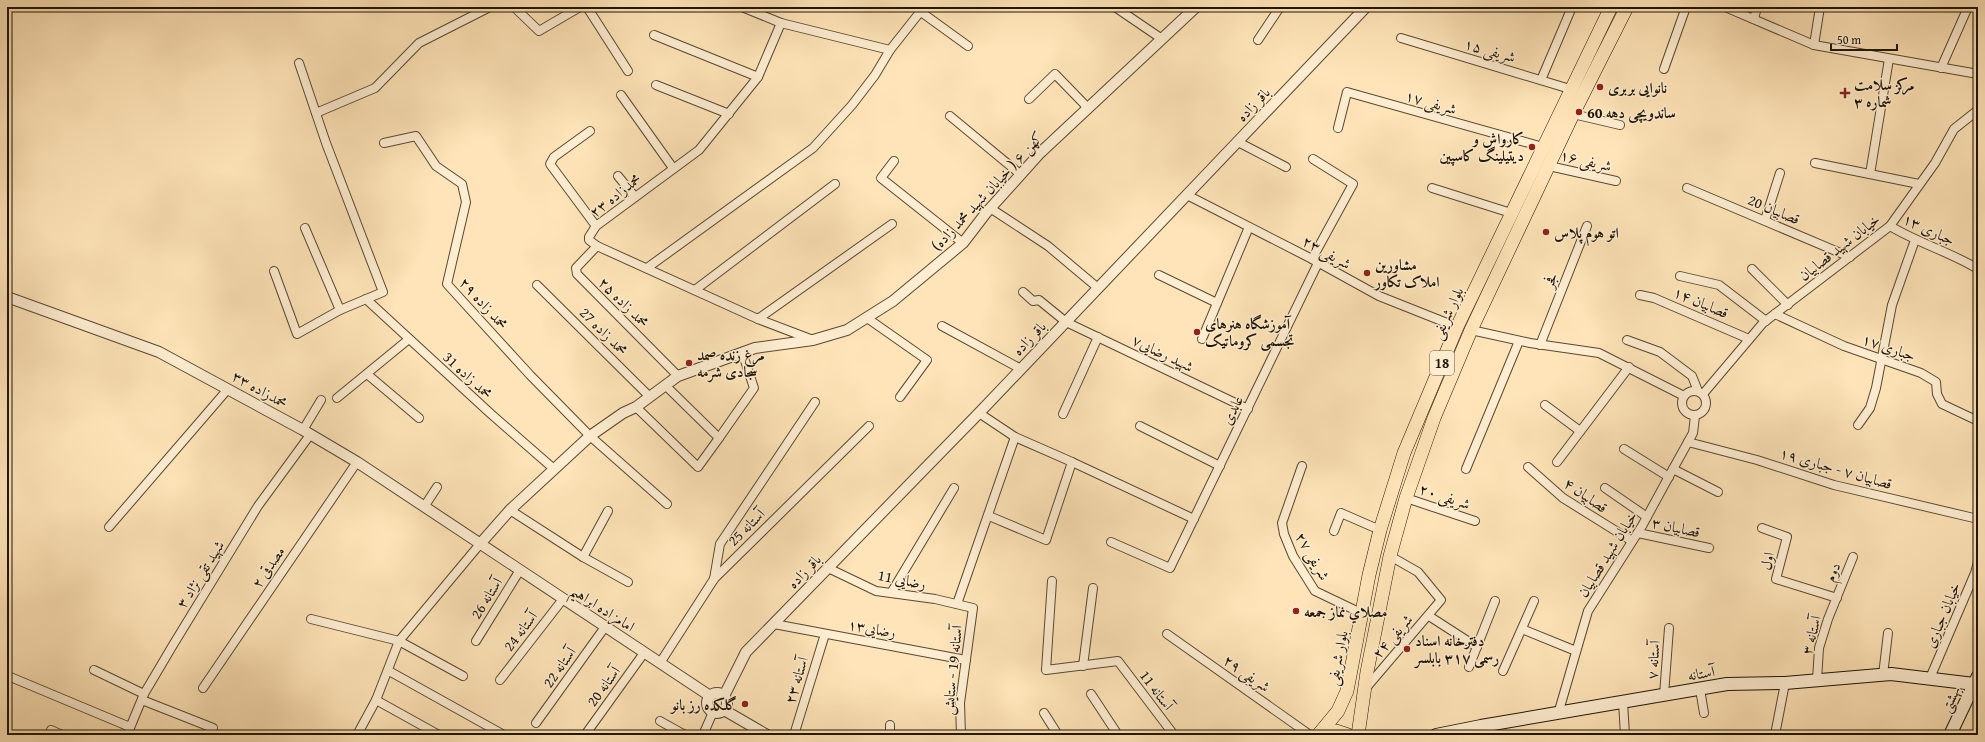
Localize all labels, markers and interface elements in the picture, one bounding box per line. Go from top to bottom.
scale bar [1831,26,1897,52]
text: 50 m [1837,31,1861,48]
street label: شریفی ۱۵ [1462,33,1518,68]
place label: مرکز سلامت شماره ۳ [1854,74,1914,112]
place label: نانوایی بربری [1608,77,1667,98]
street label: باقر زاده [1231,82,1275,126]
marker: نانوایی بربری [1595,82,1605,92]
street label: شریفی ۱۷ [1403,85,1459,120]
marker: مرکز سلامت شماره ۳ [1839,87,1851,99]
place label: ساندویچی دهه 60 [1587,102,1676,124]
marker: ساندویچی دهه 60 [1574,107,1584,117]
street label: کهن ۶ ( خیابان شهید محمد زاده) [926,127,1048,255]
place label: کارواش و دیتیلینگ کاسپین [1439,128,1524,166]
marker: کارواش و دیتیلینگ کاسپین [1527,142,1537,152]
street label: شریفی ۱۶ [1558,144,1614,177]
street label: محمدزاده ۲۳ [585,168,645,222]
street label: قصابیان 20 [1745,189,1803,229]
street label: جباری ۱۳ [1900,208,1958,250]
street label: خیابان شهید قصابیان [1794,209,1884,285]
place label: اتو هوم پلاس [1554,222,1619,246]
marker: اتو هوم پلاس [1541,227,1551,237]
street label: شریفی ۲۳ [1298,230,1355,275]
place label: مشاورین املاک تکاور [1373,254,1440,292]
marker: مشاورین املاک تکاور [1362,268,1372,278]
street label: فجر [1537,269,1563,293]
street label: محمد زاده ۲۹ [455,272,513,334]
street label: محمد زاده ۲۵ [594,272,654,332]
street label: قصابیان ۱۴ [1670,281,1732,323]
street label: بلوار شریفی [1426,283,1469,343]
street label: محمد زاده 27 [575,302,633,360]
place label: آموزشگاه هنرهای تجسمی کروماتیک [1205,313,1295,351]
street label: باقر زاده [1007,316,1051,360]
marker: آموزشگاه هنرهای تجسمی کروماتیک [1192,327,1202,337]
street label: جباری ۱۷ [1859,328,1919,366]
street label: شهید رضایی۷ [1129,329,1197,377]
place label: مرغ زنده صمد سجادی شرمه [697,344,765,383]
street label: محمد زاده 31 [439,347,498,404]
road number: 18 [1430,351,1454,375]
marker: مرغ زنده صمد سجادی شرمه [684,358,694,368]
street label: محمدزاده ۳۳ [228,365,292,413]
street label: عابدی [1216,392,1248,428]
street label: قصابيان ۷ - جباری ۱۹ [1777,442,1895,494]
street label: قصابیان ۴ [1560,472,1612,518]
street label: شریفی ۲۰ [1416,478,1473,515]
street label: آستانه 25 [723,502,771,550]
street label: خیابان شهید قصابیان [1572,507,1642,601]
street label: قصابیان ۳ [1650,512,1702,542]
street label: شریفی ۲۷ [1290,528,1335,584]
street label: شهید تقی نژاد ۳ [171,536,230,612]
street label: مصدقی ۲ [246,542,290,592]
street label: باقر زاده [782,549,826,593]
street label: اول [1755,550,1779,572]
street label: دوم [1819,559,1848,586]
street label: رضایی 11 [876,564,928,594]
street label: آستانه 26 [465,572,508,623]
street label: امامزاده ابراهیم [564,579,639,641]
street label: خیابان جباری [1919,579,1965,651]
place label: مصلاي نماز جمعه [1304,601,1387,624]
street label: آستانه 24 [498,605,543,655]
marker: مصلاي نماز جمعه [1291,606,1301,616]
street label: شریفی ۲۴ [1367,609,1418,663]
street label: آستانه ۳ [1796,612,1826,657]
street label: رضایی۱۳ [846,613,898,643]
street label: آستانه 19 - ستایش [937,622,967,716]
street label: بلوار شریفی [1321,629,1354,688]
place label: دفترخانه اسناد رسمی ۳۱۷ بابلسر [1413,630,1499,669]
street label: آستانه ۷ [1641,638,1665,680]
street label: آستانه 22 [537,641,582,692]
marker: دفترخانه اسناد رسمی ۳۱۷ بابلسر [1402,644,1412,654]
street label: شریفی ۲۹ [1219,649,1275,697]
street label: آستانه ۲۳ [779,652,814,706]
street label: آستانه 20 [581,660,626,710]
street label: آستانه [1686,660,1718,686]
street label: آستانه 11 [1135,666,1180,716]
street label: بهشتی [1935,682,1966,716]
place label: گلکده رز بانو [669,694,737,715]
marker: گلکده رز بانو [740,699,750,709]

